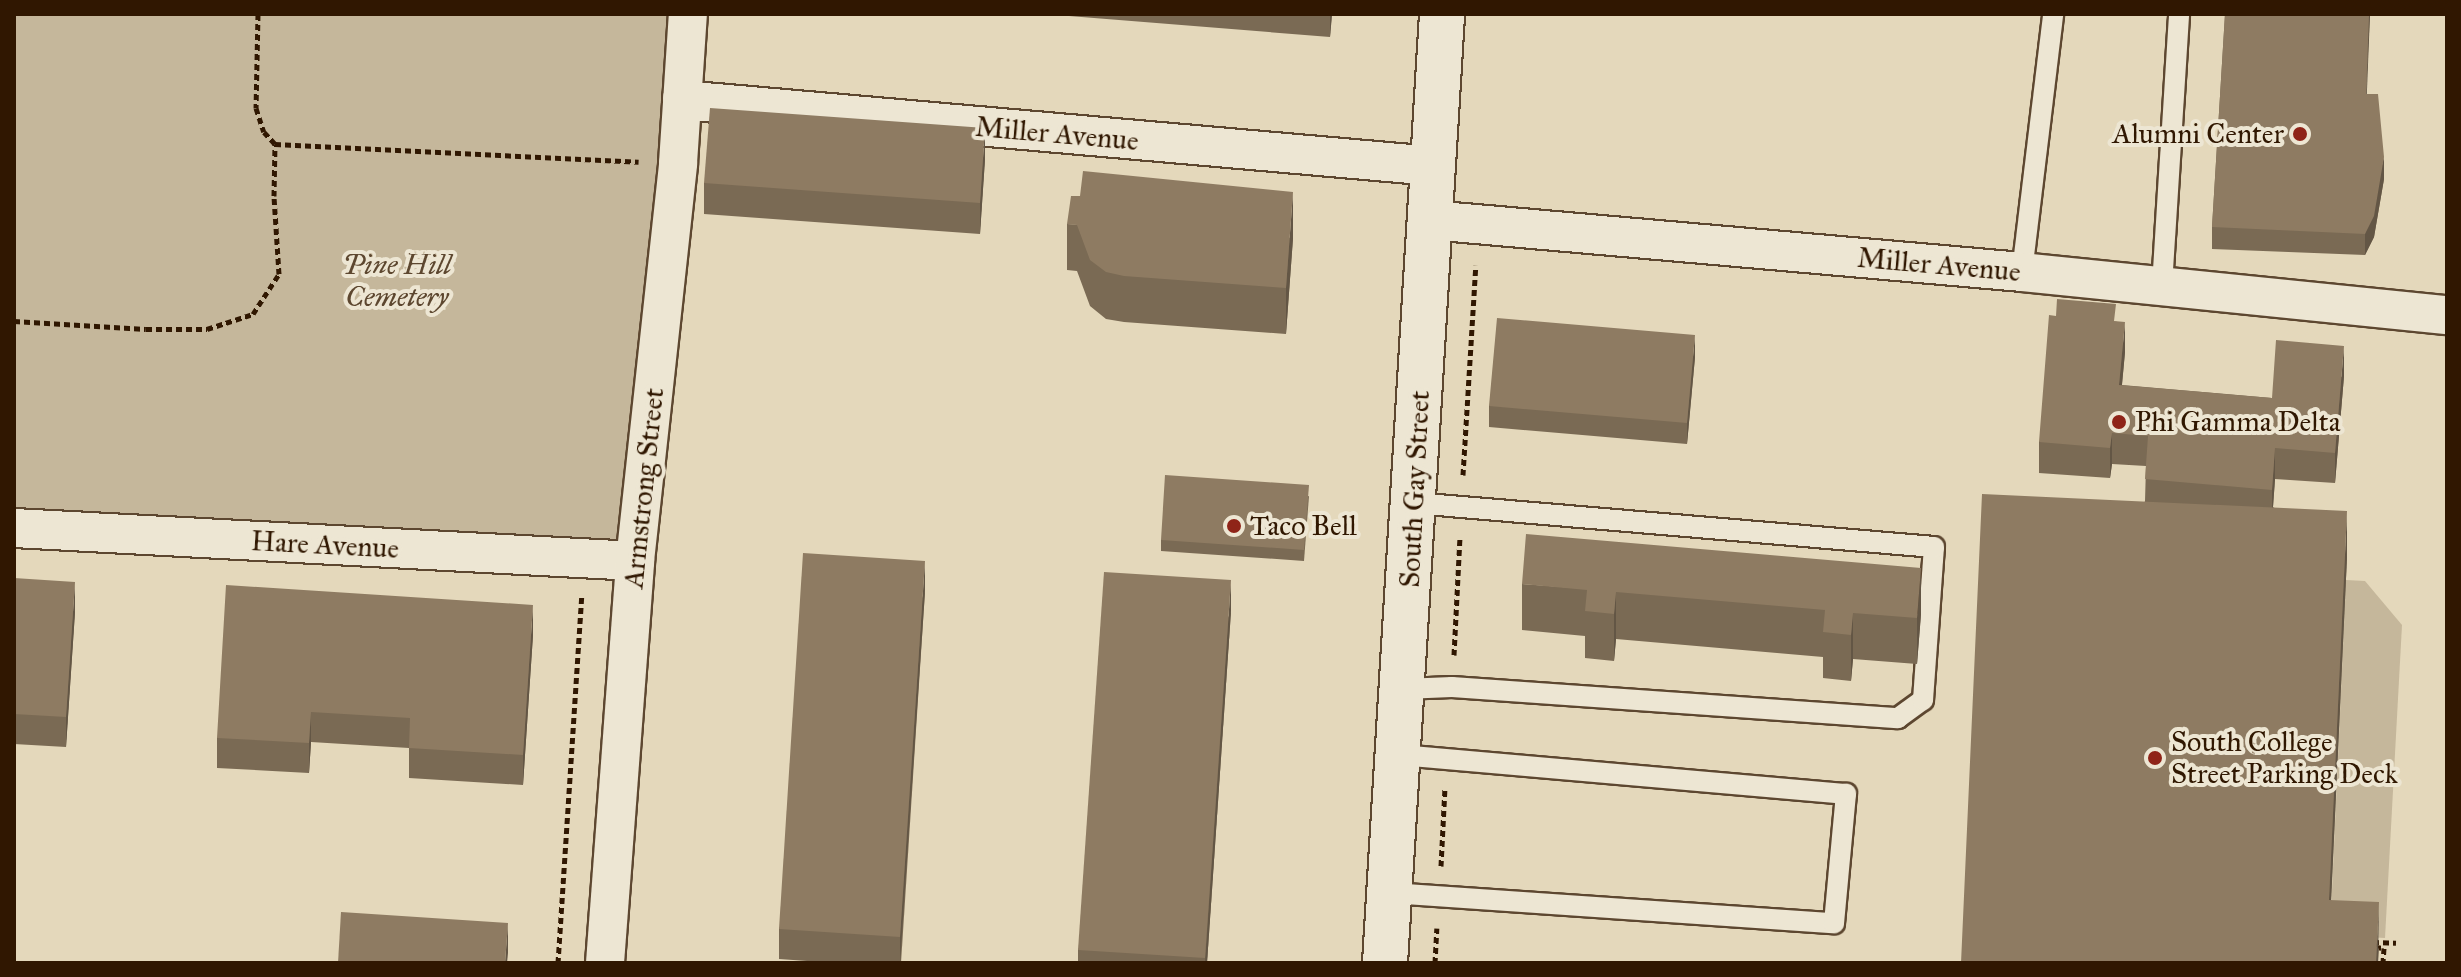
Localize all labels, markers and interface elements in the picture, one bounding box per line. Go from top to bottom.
street label: Miller Avenue [974,110,1140,158]
place label: Alumni Center [2113,117,2284,151]
marker: Alumni Center [2291,125,2309,143]
street label: Miller Avenue [1856,241,2022,289]
park label: Pine Hill Cemetery [343,248,451,314]
street label: Armstrong Street [617,386,671,590]
street label: South Gay Street [1393,390,1437,588]
place label: Phi Gamma Delta [2135,405,2340,439]
marker: Phi Gamma Delta [2110,413,2128,431]
place label: Taco Bell [1250,509,1357,543]
marker: Taco Bell [1225,517,1243,535]
street label: Hare Avenue [250,524,400,566]
place label: South College Street Parking Deck [2171,725,2398,791]
marker: South College Street Parking Deck [2146,749,2164,767]

